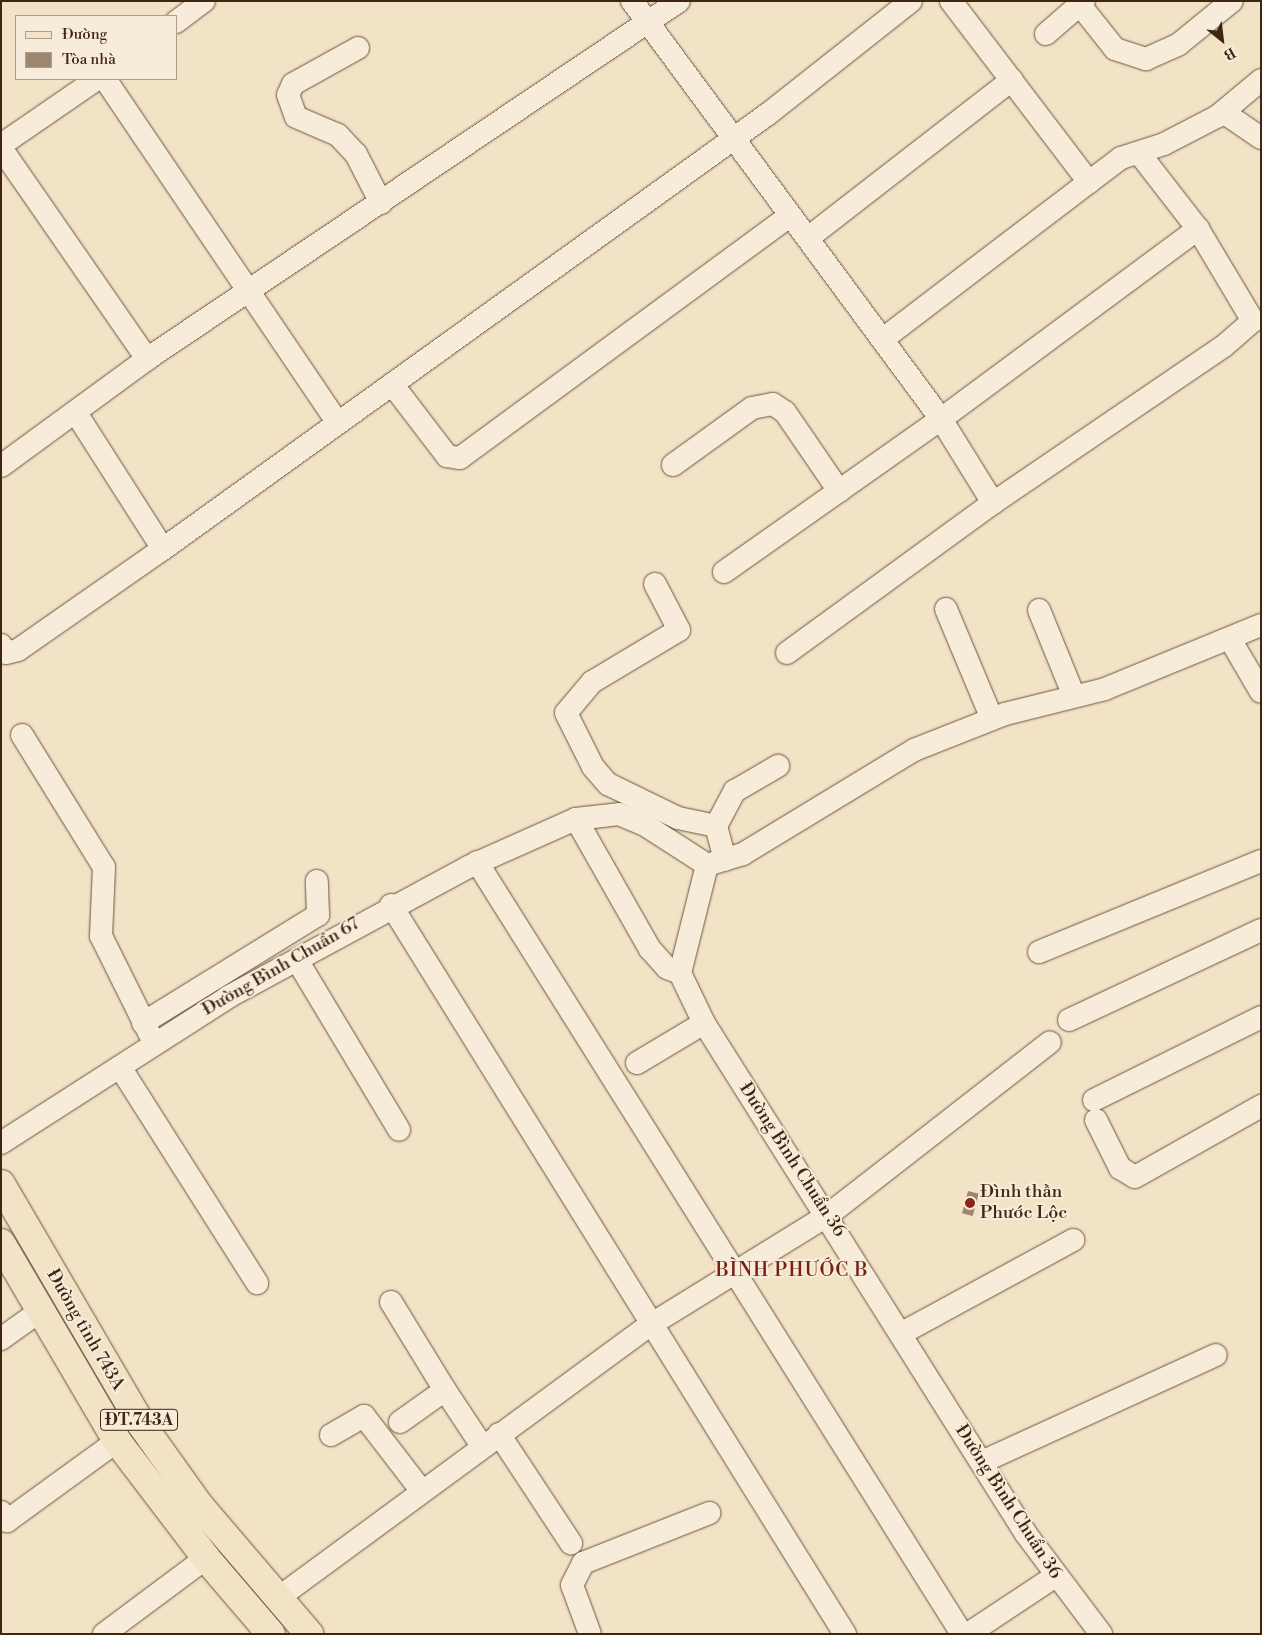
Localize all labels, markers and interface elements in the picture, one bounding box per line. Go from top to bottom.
legend [15,15,178,80]
north arrow [1197,15,1247,65]
text: Đường [62,25,107,44]
text: B [1220,43,1238,64]
text: Tòa nhà [62,50,116,69]
street label: Đường Bình Chuẩn 67 [199,913,363,1021]
street label: Đường Bình Chuẩn 36 [734,1079,850,1241]
place label: Đình thần Phước Lộc [980,1182,1067,1224]
marker: Đình thần Phước Lộc [964,1197,976,1209]
district label: BÌNH PHƯỚC B [714,1260,870,1282]
street label: Đường tỉnh 743A [41,1265,129,1395]
road number: ĐT.743A [99,1406,179,1434]
street label: Đường Bình Chuẩn 36 [950,1421,1066,1583]

